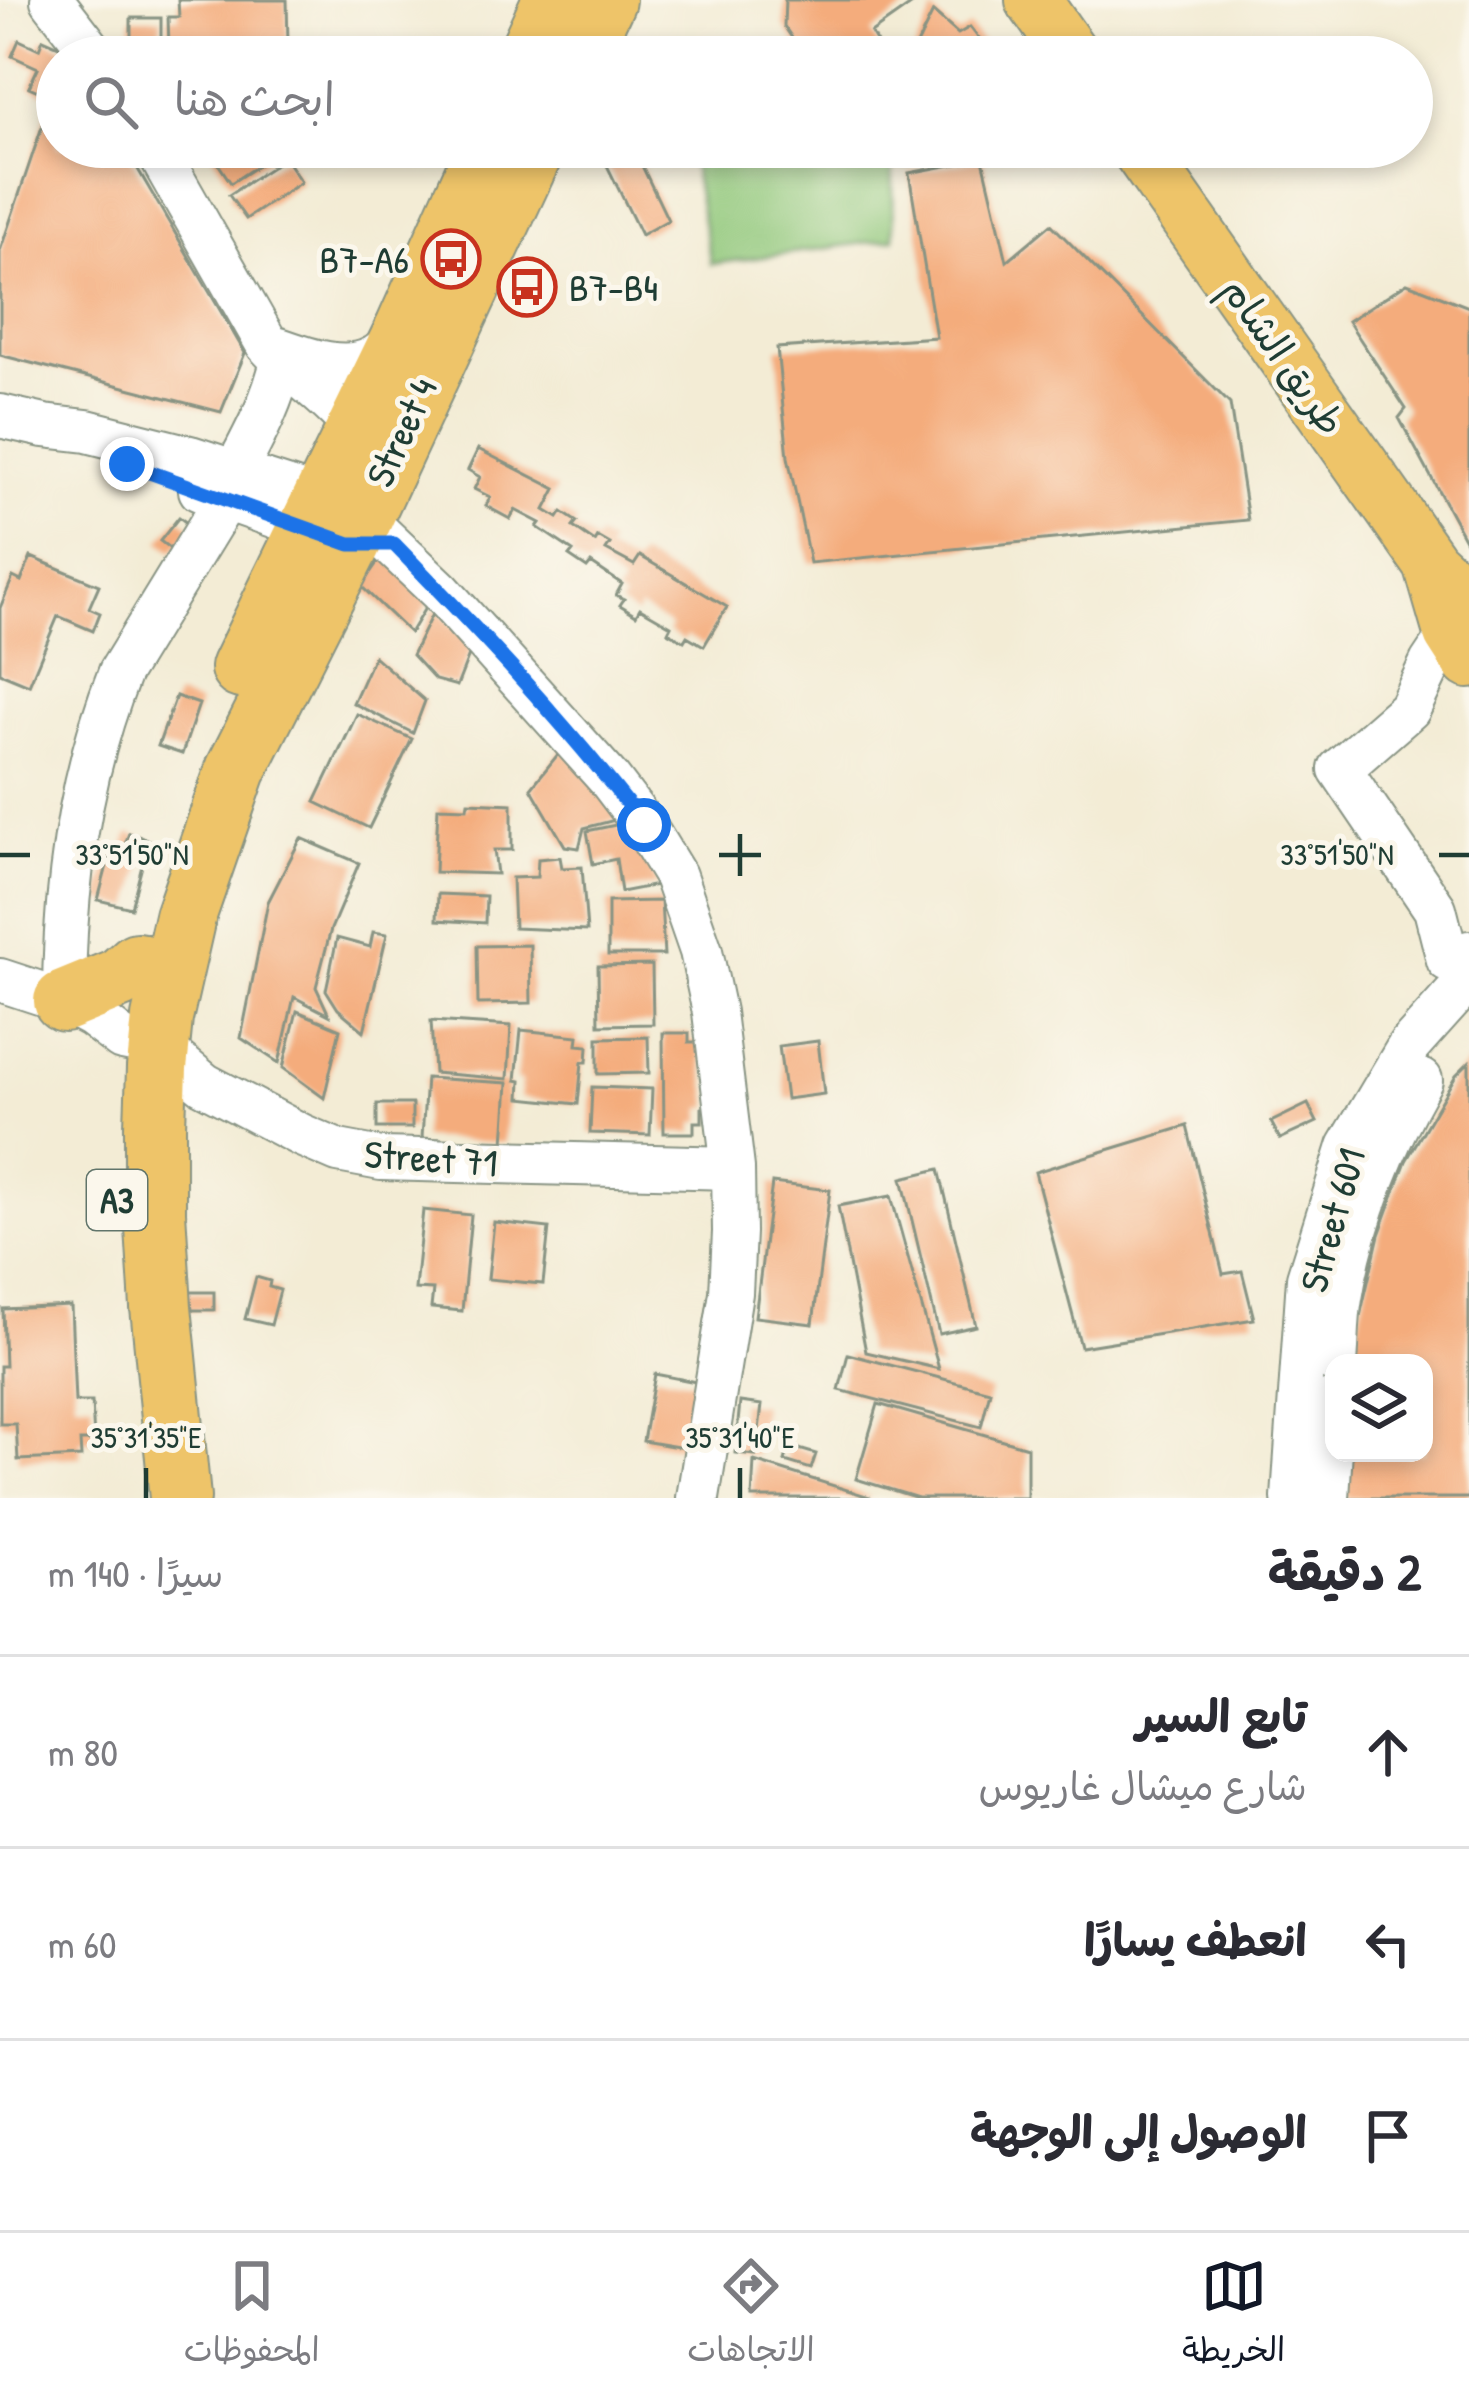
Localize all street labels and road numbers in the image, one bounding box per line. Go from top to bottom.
street label: طريق الشام [1207,266,1358,448]
street label: Street 4 [352,369,449,495]
street label: Street 71 [363,1126,499,1189]
street label: Street 601 [1286,1142,1377,1298]
road number: A3 [87,1170,147,1230]

